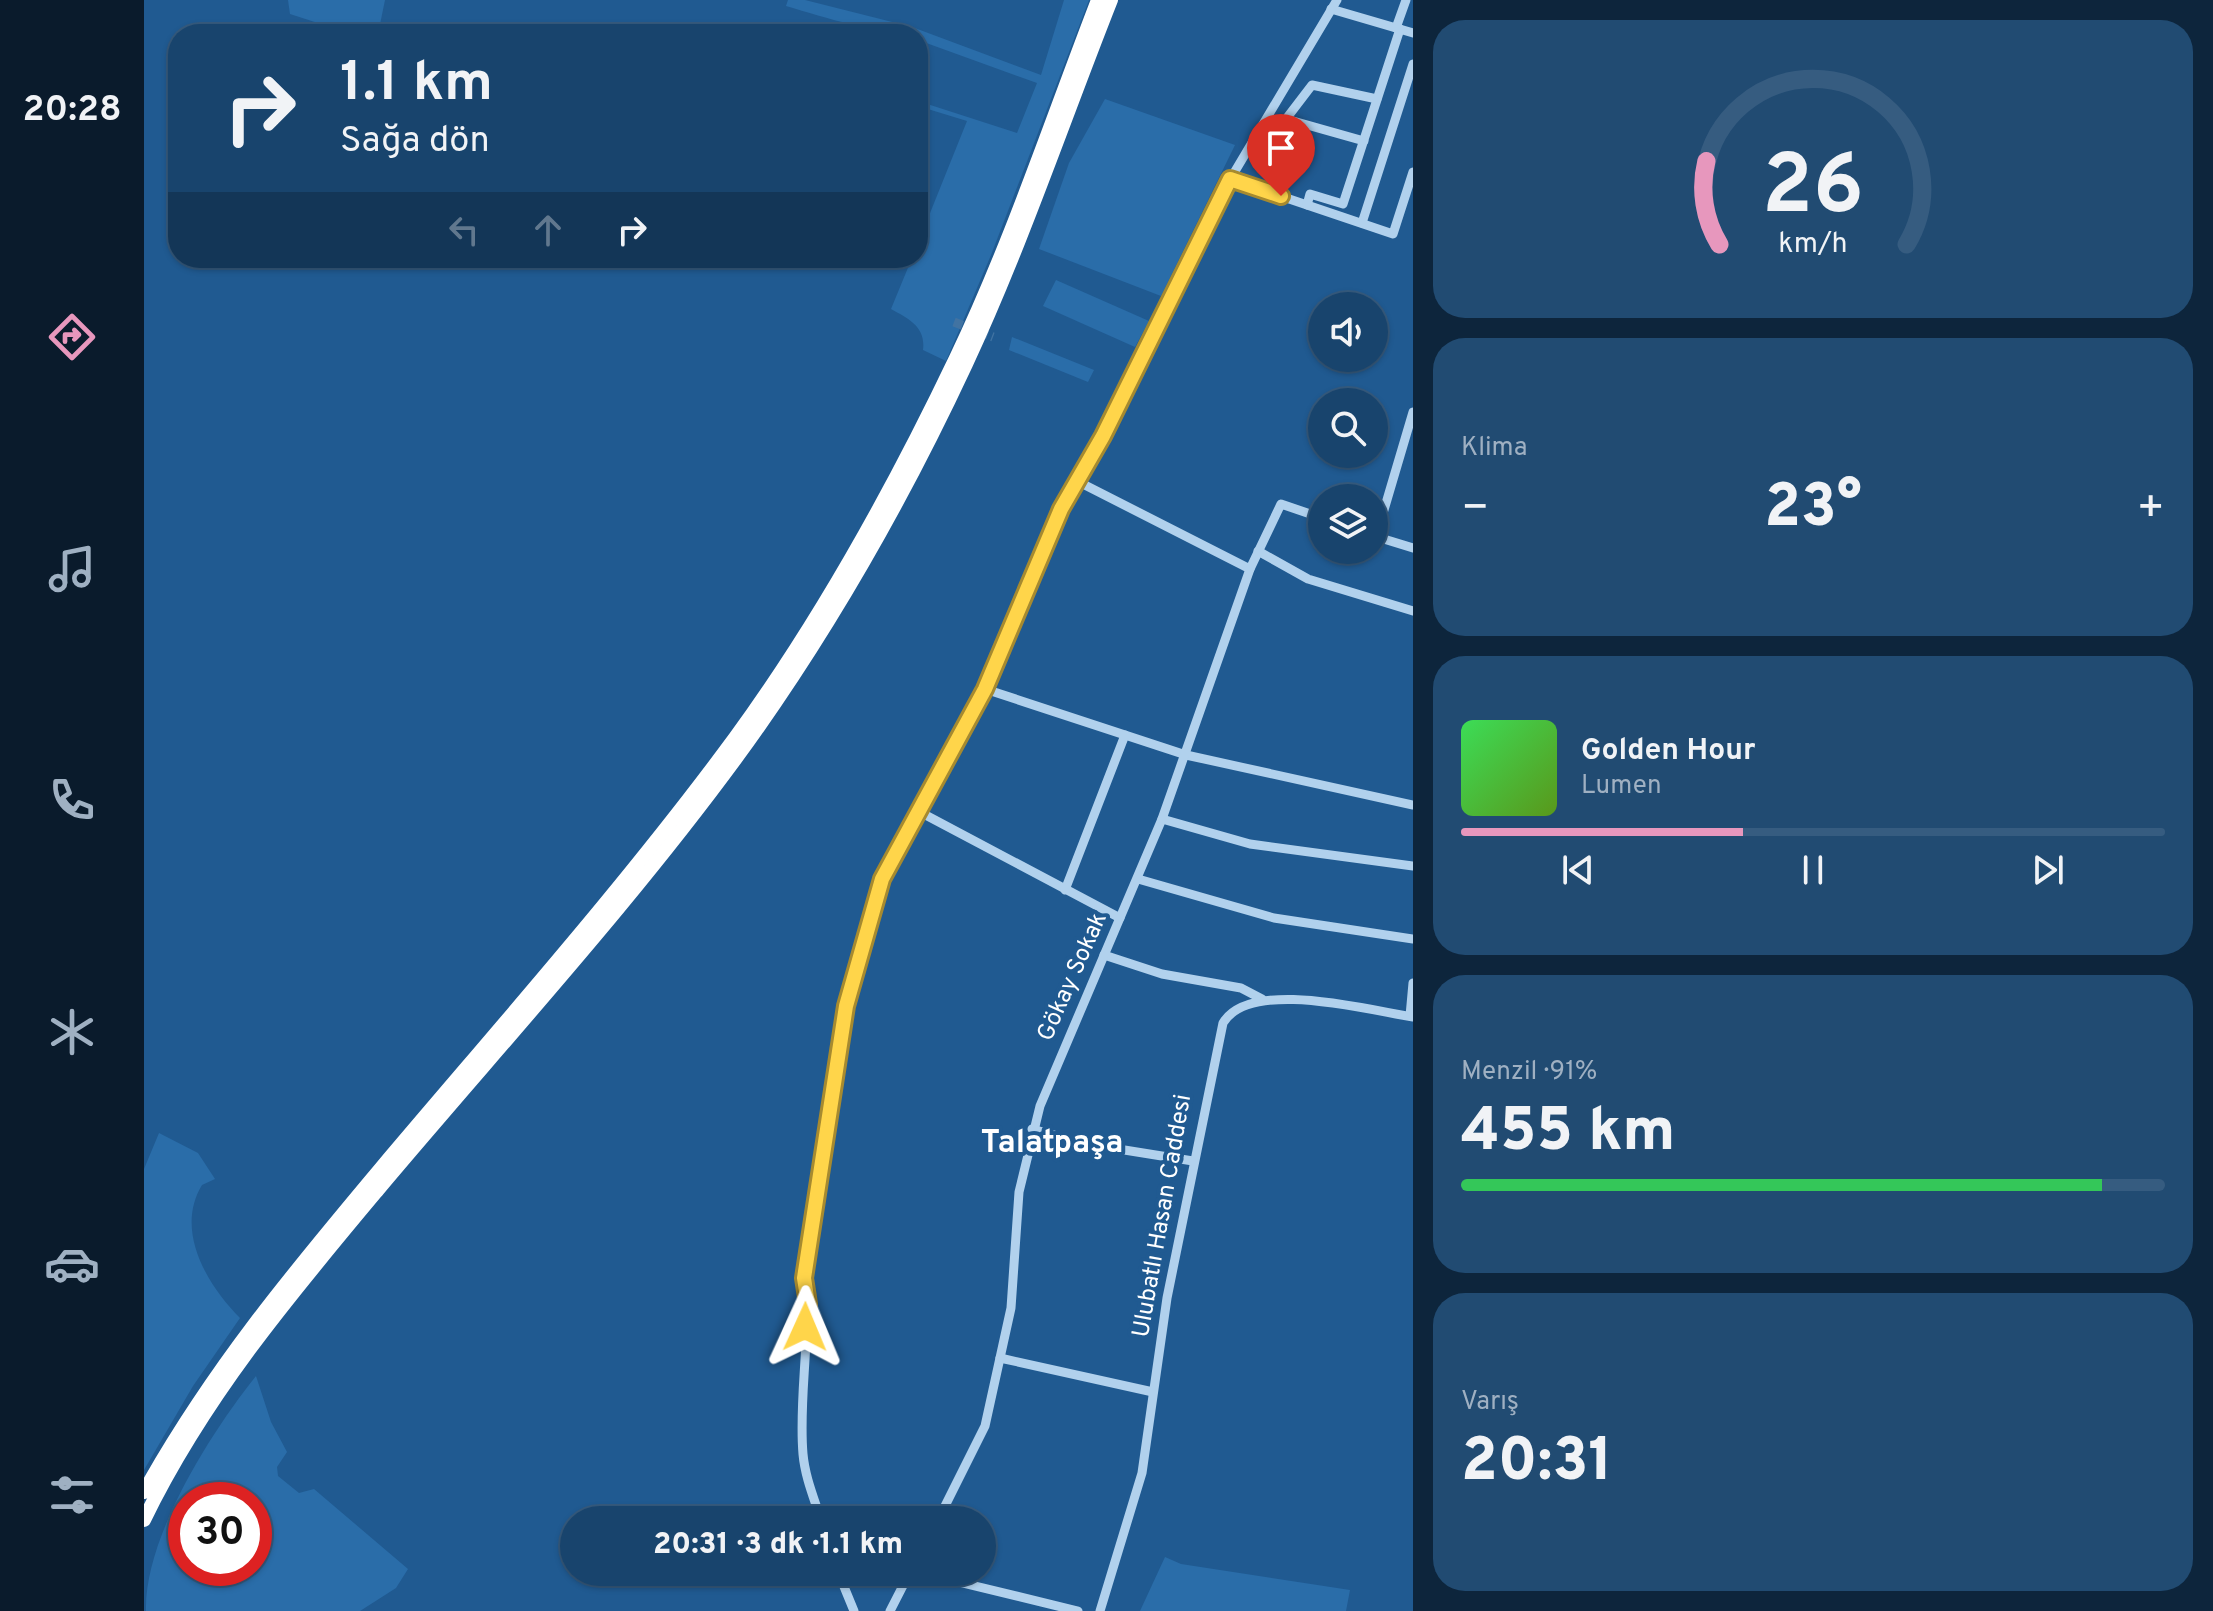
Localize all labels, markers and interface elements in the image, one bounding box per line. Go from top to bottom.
text: 1.1 km [340,50,493,120]
icon: right [208,56,312,160]
text: 20:28 [22,88,122,134]
pin [1247,114,1315,196]
text: Sağa dön [340,119,490,165]
icon: arrive [1259,126,1303,170]
text: 26 [1762,138,1864,243]
icon: left [442,208,486,252]
icon: ahead [526,208,570,252]
icon: right [610,208,654,252]
text: km/h [1778,227,1848,263]
map controls [1308,292,1388,564]
button: sound [1308,292,1388,372]
icon: directions [44,309,100,365]
button: search [1308,388,1388,468]
text: Klima [1461,432,1527,465]
text: 23° [1764,472,1862,548]
text: − [1461,482,1489,538]
text: + [2137,482,2165,538]
button: layers [1308,484,1388,564]
icon: music [44,541,100,597]
text: Golden Hour [1581,733,1755,770]
text: Lumen [1581,770,1662,803]
icon: phone [44,772,100,828]
icon: previous [1556,848,1600,892]
icon: pause [1791,848,1835,892]
icon: next [2026,848,2070,892]
street label: Gökay Sokak [1031,908,1115,1046]
icon: climate [44,1004,100,1060]
text: Menzil · 91% [1461,1056,1597,1089]
street label: Ulubatlı Hasan Caddesi [1127,1092,1199,1340]
text: 455 km [1461,1096,1675,1172]
district label: Talatpaşa [981,1124,1123,1164]
icon: car [44,1236,100,1292]
position arrow [763,1285,847,1369]
text: Varış [1461,1386,1519,1419]
text: 20:31 [1461,1426,1613,1502]
icon: filters [44,1467,100,1523]
speed limit sign: 30 [168,1482,272,1586]
text: 20:31 · 3 dk · 1.1 km [653,1527,903,1564]

